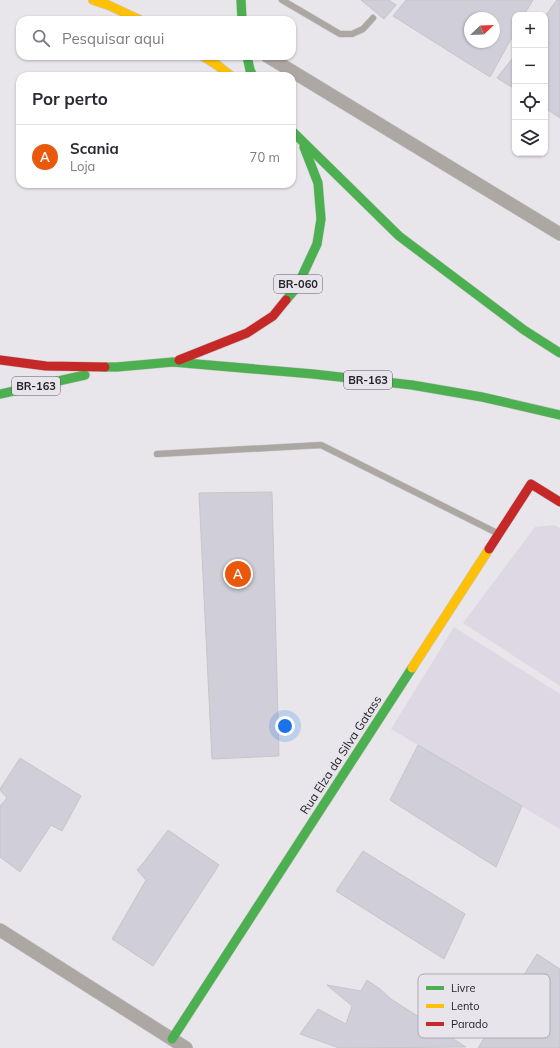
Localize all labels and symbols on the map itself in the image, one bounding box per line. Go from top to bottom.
north arrow [464,12,500,48]
road number: BR-060 [274,275,322,293]
road number: BR-163 [344,371,392,389]
road number: BR-163 [12,377,60,395]
pin: A [225,559,251,589]
street label: Rua Elza da Silva Gatass [297,693,385,817]
your location [275,716,295,736]
legend [418,974,550,1038]
text: Livre [451,981,475,995]
text: Lento [451,999,479,1013]
text: Parado [451,1017,488,1031]

